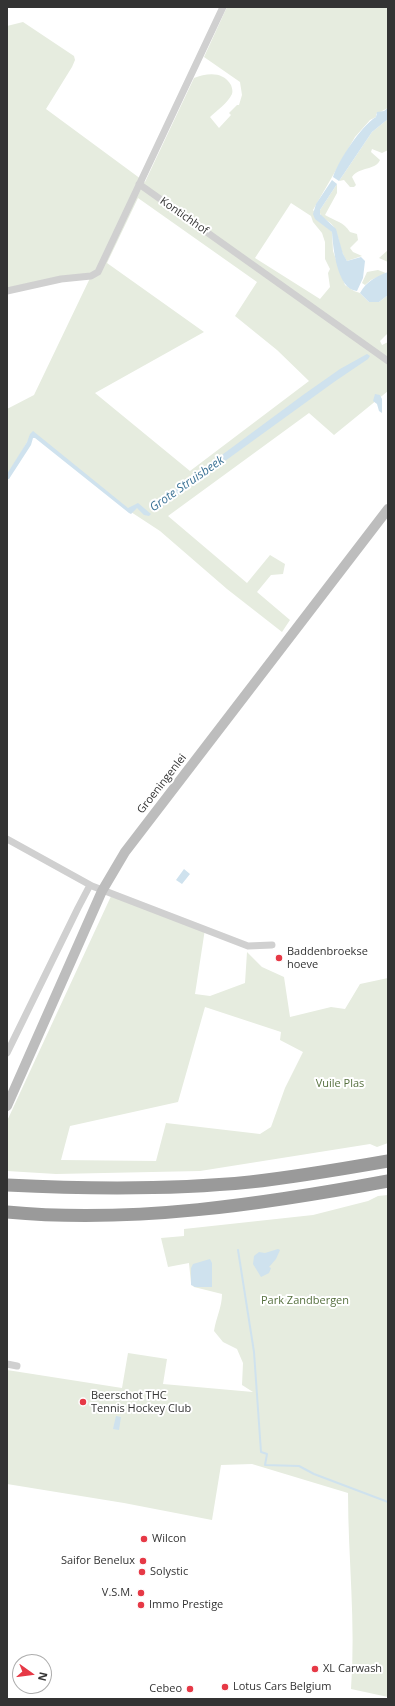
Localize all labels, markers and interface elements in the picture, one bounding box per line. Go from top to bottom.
street label: Kontichhof [157,195,211,237]
water label: Grote Struisbeek [147,453,227,515]
street label: Groeningenlei [135,751,189,817]
place label: Baddenbroekse hoeve [287,945,368,971]
marker: Baddenbroekse hoeve [274,953,284,963]
park label: Vuile Plas [316,1077,364,1091]
park label: Park Zandbergen [261,1294,349,1308]
place label: Beerschot THC Tennis Hockey Club [91,1389,191,1415]
marker: Beerschot THC Tennis Hockey Club [78,1397,88,1407]
place label: Wilcon [152,1532,186,1546]
marker: Wilcon [139,1534,149,1544]
place label: Saifor Benelux [61,1554,135,1568]
marker: Saifor Benelux [138,1556,148,1566]
place label: Solystic [150,1565,188,1579]
marker: Solystic [137,1567,147,1577]
place label: V.S.M. [102,1586,133,1600]
marker: V.S.M. [136,1588,146,1598]
place label: Immo Prestige [149,1598,223,1612]
marker: Immo Prestige [136,1600,146,1610]
north arrow [12,1654,52,1694]
place label: XL Carwash [323,1662,382,1676]
marker: XL Carwash [310,1664,320,1674]
text: N [35,1671,52,1683]
place label: Lotus Cars Belgium [233,1680,332,1694]
place label: Cebeo [149,1682,182,1696]
marker: Lotus Cars Belgium [220,1682,230,1692]
marker: Cebeo [185,1684,195,1694]

